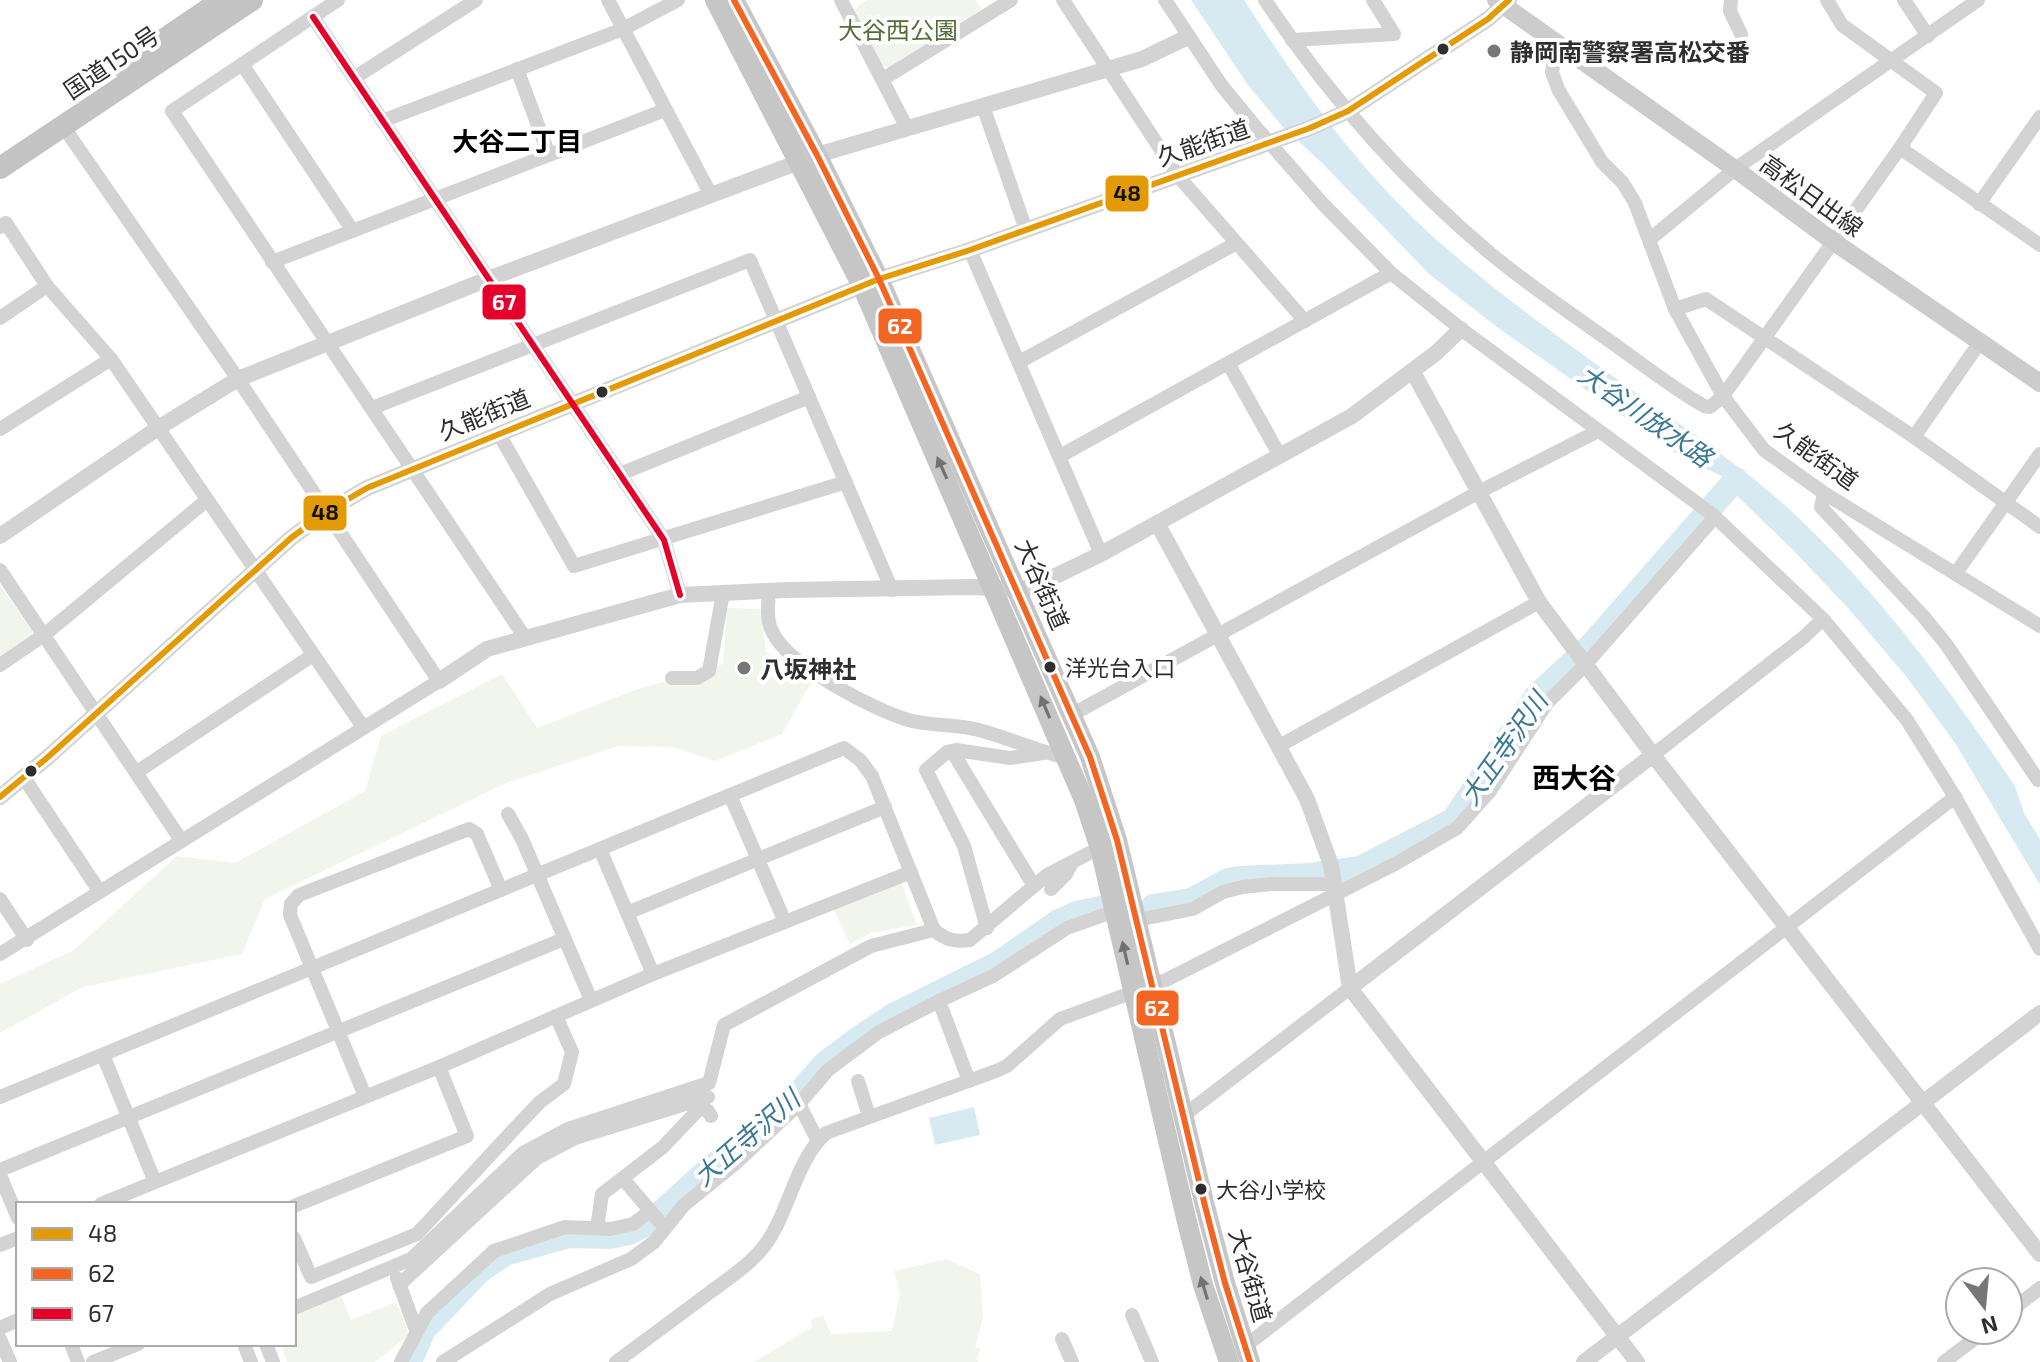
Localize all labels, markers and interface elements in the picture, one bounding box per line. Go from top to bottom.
park label: 大谷西公園 [838,15,958,44]
street label: 国道150号 [58,20,164,104]
place label: 静岡南警察署高松交番 [1510,37,1750,66]
unlabelled marker [1435,41,1451,57]
marker: 静岡南警察署高松交番 [1485,42,1503,60]
street label: 久能街道 [1153,113,1253,171]
district label: 大谷二丁目 [452,125,582,156]
street label: 高松日出線 [1755,148,1869,242]
line badge: 48 [1104,174,1150,213]
text: 48 [1113,179,1141,205]
line badge: 67 [481,283,527,321]
text: 67 [492,288,517,314]
line badge: 62 [877,307,923,345]
text: 62 [887,312,913,338]
water label: 大谷川放水路 [1573,358,1720,474]
street label: 久能街道 [434,383,534,445]
unlabelled marker [594,384,610,400]
street label: 久能街道 [1770,415,1864,495]
one-way arrow [935,456,948,480]
line badge: 48 [302,494,348,532]
text: 48 [311,498,339,524]
street label: 大谷街道 [1010,534,1076,634]
place label: 八坂神社 [760,654,856,683]
place label: 洋光台入口 [1065,654,1175,680]
marker: 八坂神社 [735,659,753,677]
marker: 洋光台入口 [1042,659,1058,675]
water label: 大正寺沢川 [1453,683,1555,810]
one-way arrow [1038,695,1051,719]
district label: 西大谷 [1532,760,1616,794]
unlabelled marker [23,763,39,779]
one-way arrow [1119,941,1131,966]
line badge: 62 [1135,989,1180,1027]
text: 62 [1144,994,1170,1020]
water label: 大正寺沢川 [687,1081,807,1191]
place label: 大谷小学校 [1216,1176,1326,1202]
marker: 大谷小学校 [1193,1181,1209,1197]
legend [16,1202,296,1346]
text: 48 [88,1218,117,1247]
street label: 大谷街道 [1224,1225,1278,1325]
text: 62 [88,1258,115,1287]
north arrow [1944,1266,2024,1346]
one-way arrow [1197,1276,1210,1300]
text: 67 [88,1298,114,1327]
text: N [1979,1312,2001,1341]

